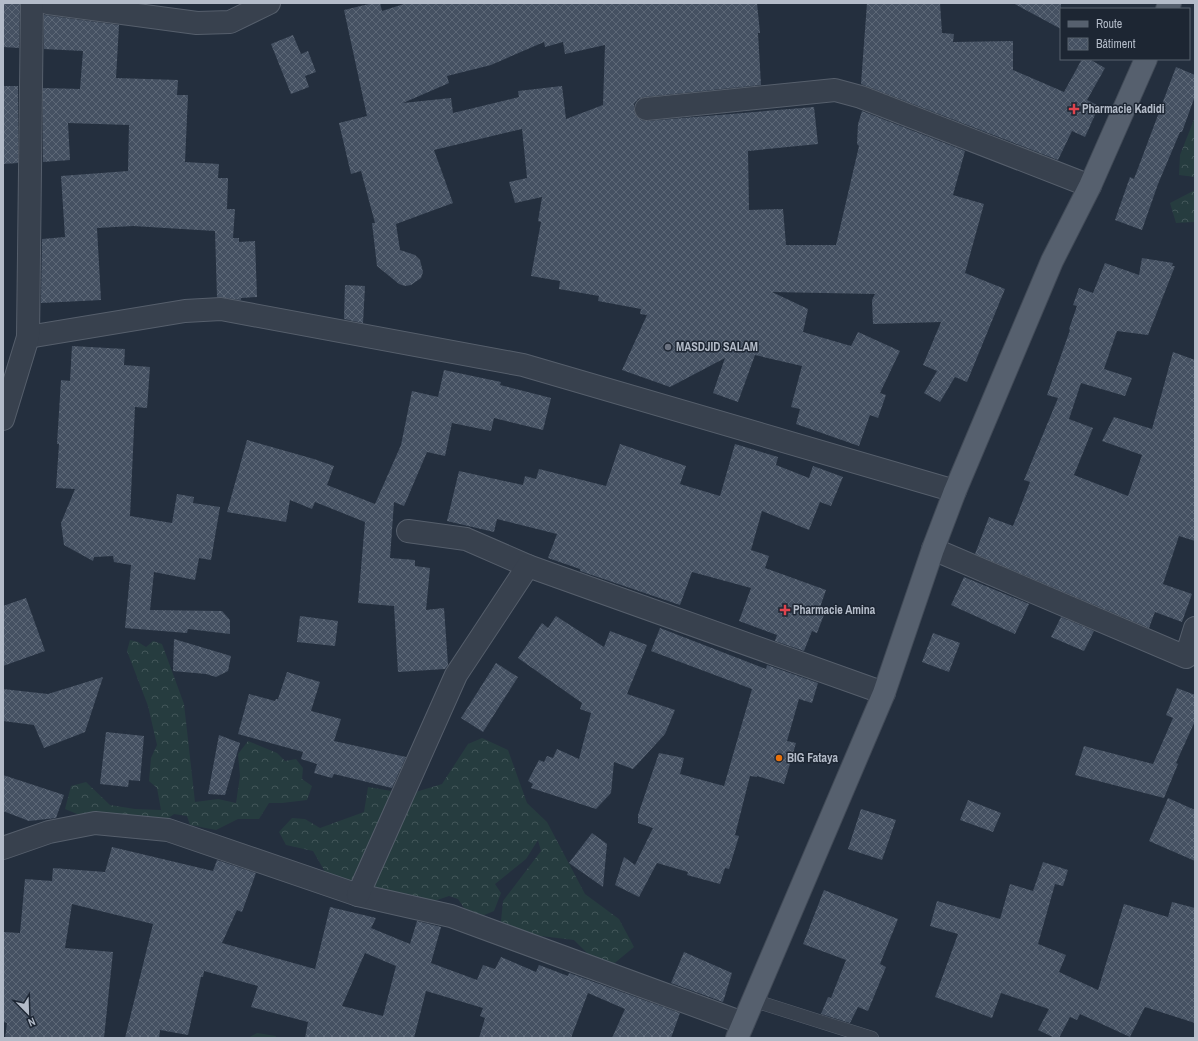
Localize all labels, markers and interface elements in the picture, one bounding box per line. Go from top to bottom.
legend [1060,8,1190,60]
text: Route [1096,16,1122,32]
text: Bâtiment [1096,36,1136,52]
place label: Pharmacie Kadidi [1082,101,1165,117]
marker: Pharmacie Kadidi [1069,104,1079,114]
place label: MASDJID SALAM [676,339,758,355]
marker: MASDJID SALAM [663,342,673,352]
place label: Pharmacie Amina [793,602,876,618]
marker: Pharmacie Amina [780,605,790,615]
place label: BIG Fataya [787,750,838,766]
marker: BIG Fataya [774,753,784,763]
north arrow [8,993,48,1033]
text: N [26,1014,38,1030]

